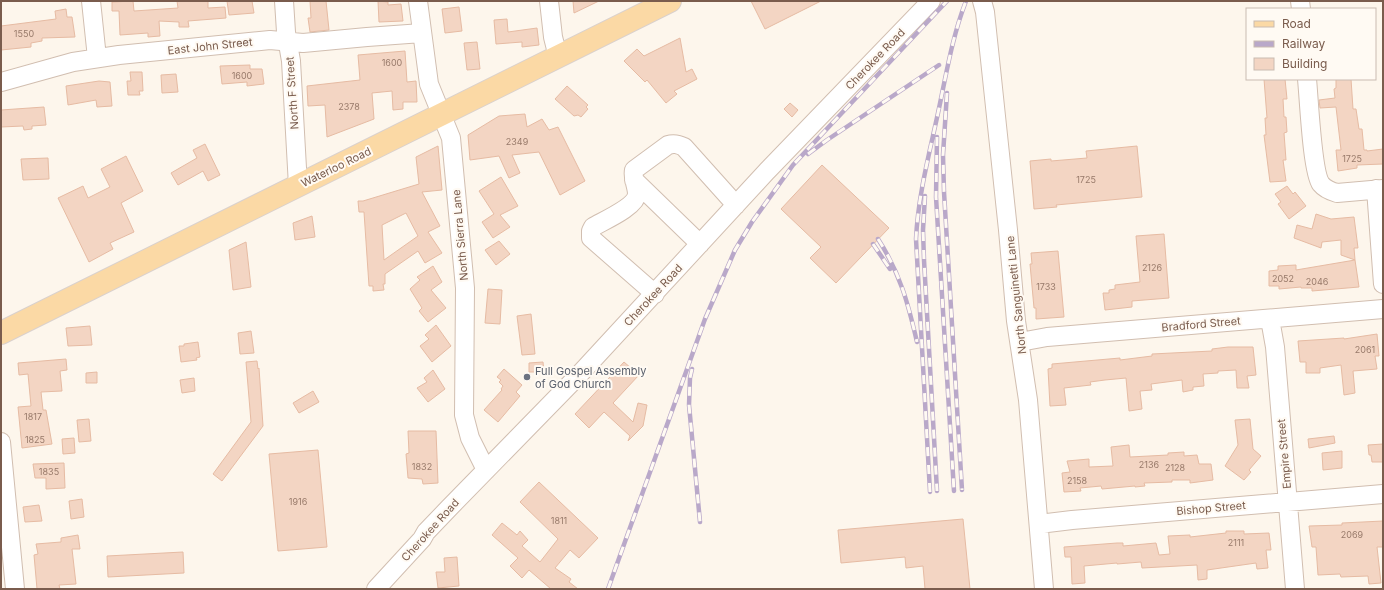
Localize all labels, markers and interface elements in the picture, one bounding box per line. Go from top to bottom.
legend [1246,8,1376,80]
text: Road [1282,16,1311,31]
street label: Cherokee Road [842,25,908,93]
house number: 1550 [14,28,34,39]
street label: East John Street [167,35,254,57]
text: Railway [1282,36,1326,51]
street label: North F Street [282,56,302,130]
text: Building [1282,56,1327,71]
house number: 1600 [382,57,403,68]
house number: 1600 [232,70,253,81]
house number: 2378 [338,101,360,112]
house number: 2349 [506,136,529,147]
street label: Waterloo Road [299,144,373,190]
house number: 1725 [1342,153,1362,164]
house number: 1725 [1076,174,1096,185]
street label: North Sierra Lane [449,189,471,281]
street label: North Sanguinetti Lane [1003,235,1029,355]
street label: Cherokee Road [621,261,685,329]
house number: 2126 [1142,262,1163,273]
house number: 2052 [1272,273,1294,284]
house number: 2046 [1306,276,1329,287]
house number: 1733 [1036,281,1056,292]
street label: Bradford Street [1161,314,1242,334]
house number: 2061 [1355,344,1375,355]
place label: Full Gospel Assembly of God Church [535,364,646,391]
marker: Full Gospel Assembly of God Church [522,372,532,382]
house number: 1817 [24,411,42,422]
street label: Empire Street [1274,418,1294,490]
house number: 1825 [25,434,45,445]
house number: 2136 [1139,459,1160,470]
house number: 1832 [412,461,432,472]
house number: 2128 [1165,462,1186,473]
house number: 1835 [39,466,59,477]
house number: 2158 [1067,475,1088,486]
house number: 1916 [289,496,308,507]
street label: Cherokee Road [398,496,462,564]
street label: Bishop Street [1176,498,1247,518]
house number: 1811 [551,515,567,526]
house number: 2069 [1341,529,1364,540]
house number: 2111 [1228,537,1244,548]

